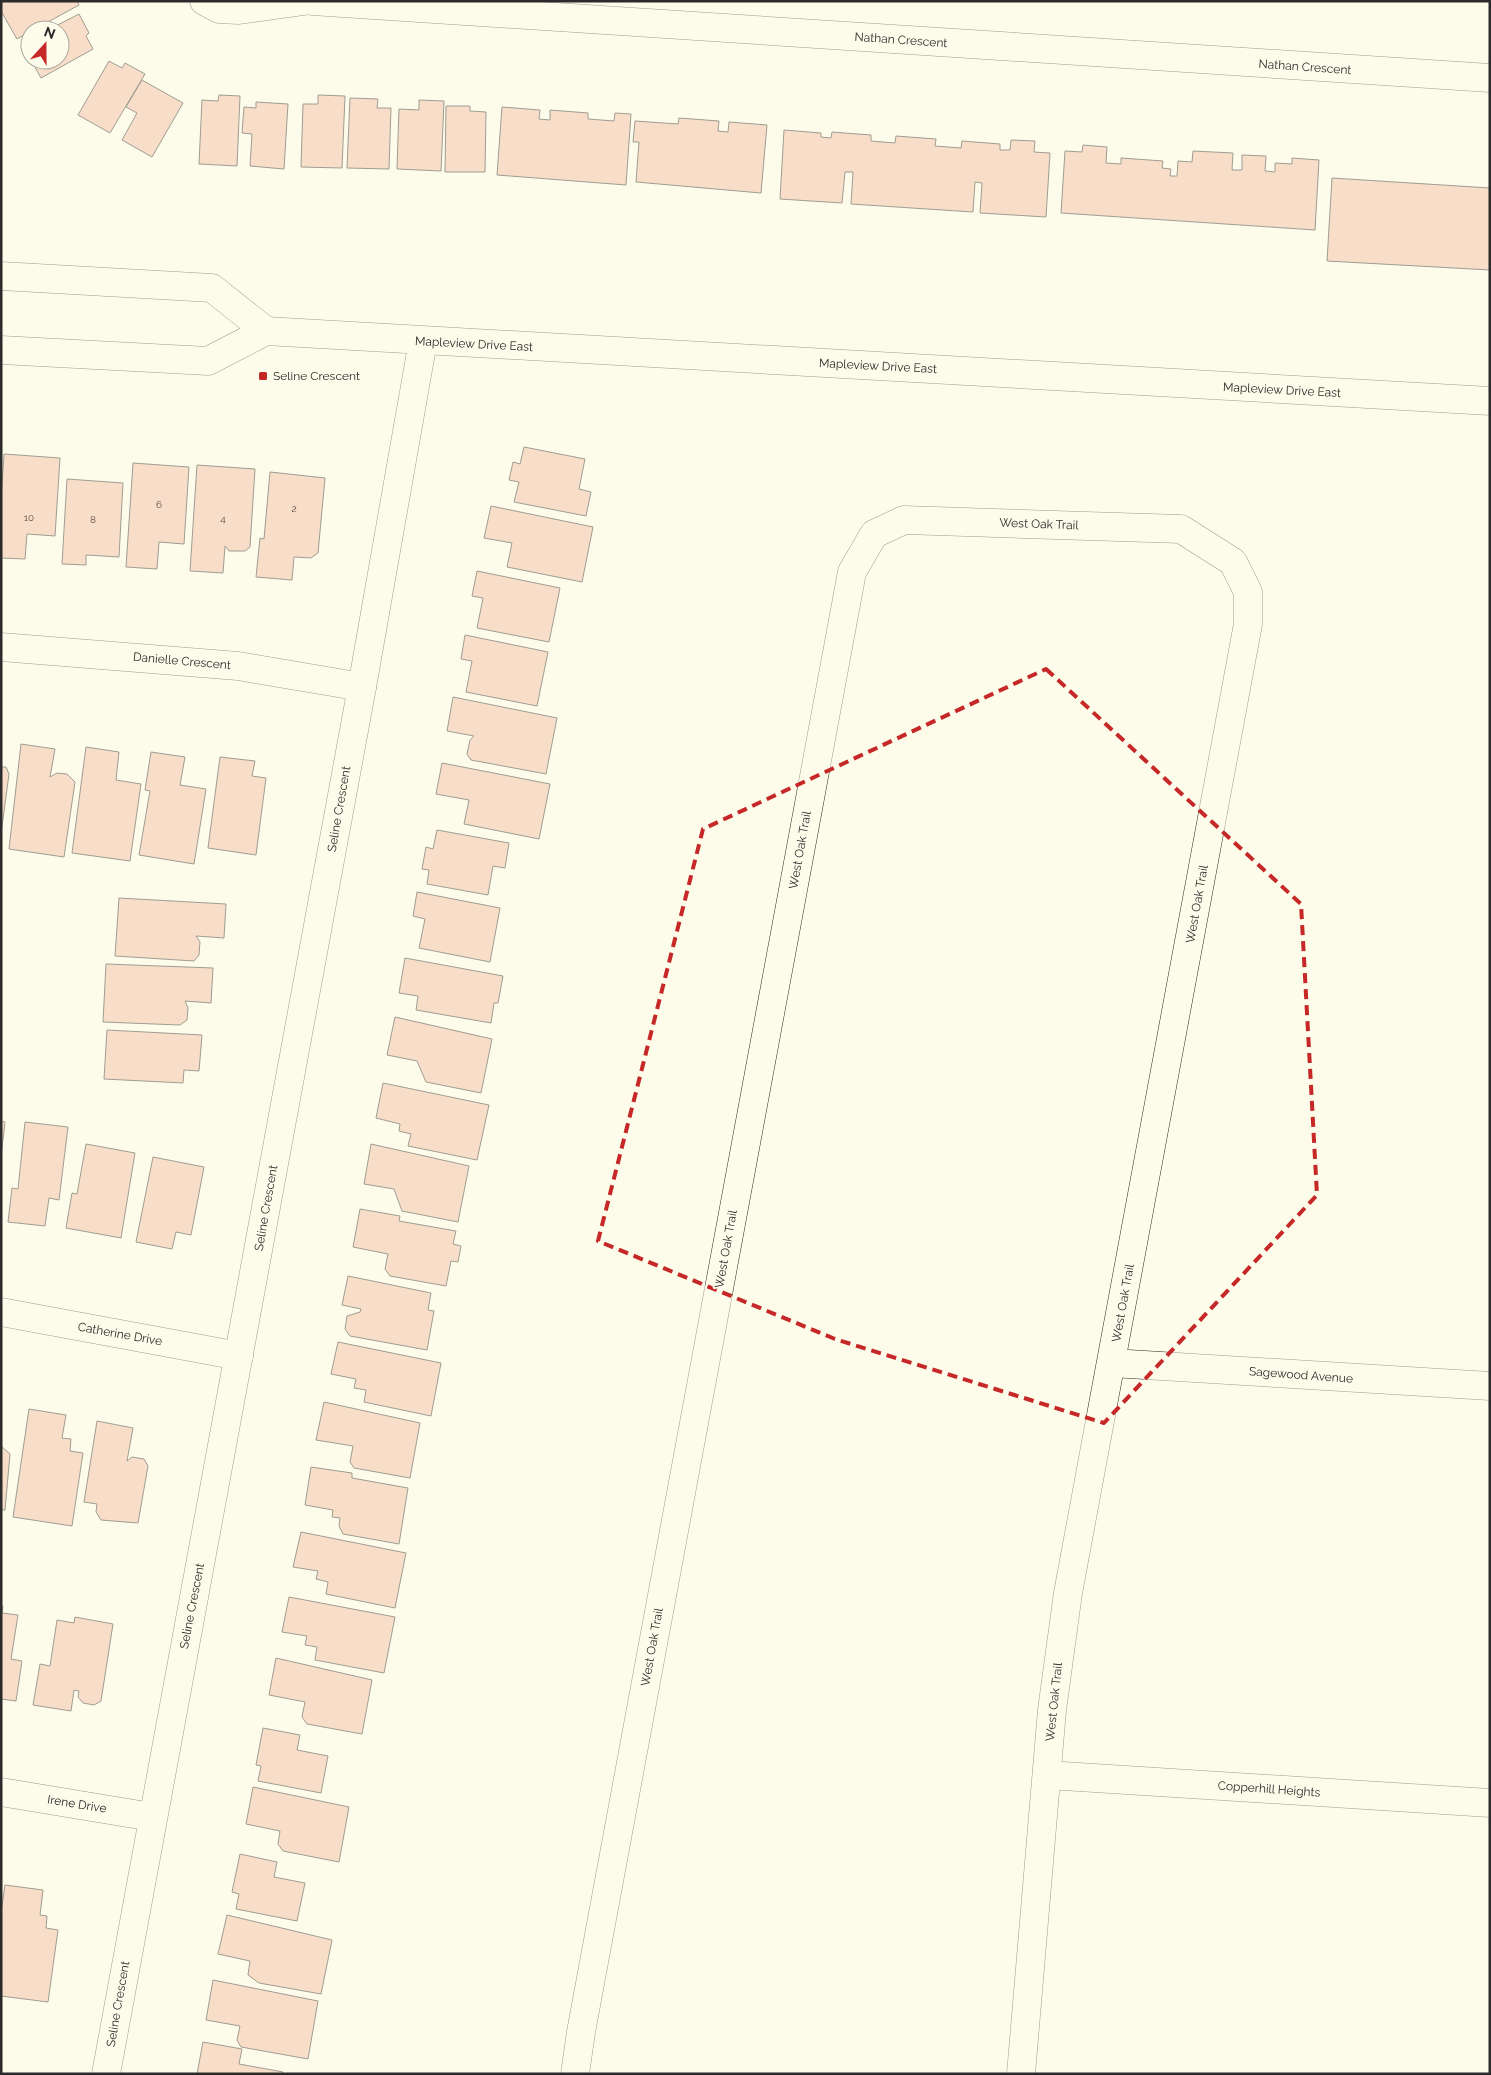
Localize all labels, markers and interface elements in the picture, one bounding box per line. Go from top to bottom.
north arrow [20,20,70,70]
text: N [42,23,58,42]
street label: Nathan Crescent [854,30,948,50]
street label: Nathan Crescent [1258,57,1352,77]
street label: Mapleview Drive East [415,334,533,354]
street label: Mapleview Drive East [819,356,937,376]
place label: Seline Crescent [273,369,360,383]
marker: Seline Crescent [257,370,269,382]
street label: Mapleview Drive East [1223,380,1341,400]
house number: 6 [156,499,162,510]
house number: 2 [291,503,297,514]
house number: 10 [24,512,34,523]
house number: 4 [220,513,226,524]
house number: 8 [90,514,96,525]
street label: West Oak Trail [999,516,1080,532]
street label: Danielle Crescent [133,650,231,672]
street label: Seline Crescent [325,765,353,853]
street label: West Oak Trail [786,809,814,890]
street label: West Oak Trail [1183,863,1211,944]
street label: Seline Crescent [252,1164,280,1252]
street label: West Oak Trail [712,1208,740,1289]
street label: West Oak Trail [1109,1262,1137,1343]
street label: Catherine Drive [77,1320,163,1348]
street label: Sagewood Avenue [1249,1364,1353,1386]
street label: Seline Crescent [177,1562,207,1650]
street label: West Oak Trail [638,1606,666,1687]
street label: West Oak Trail [1043,1661,1065,1742]
street label: Copperhill Heights [1217,1778,1321,1800]
street label: Irene Drive [46,1792,108,1816]
street label: Seline Crescent [104,1960,132,2048]

